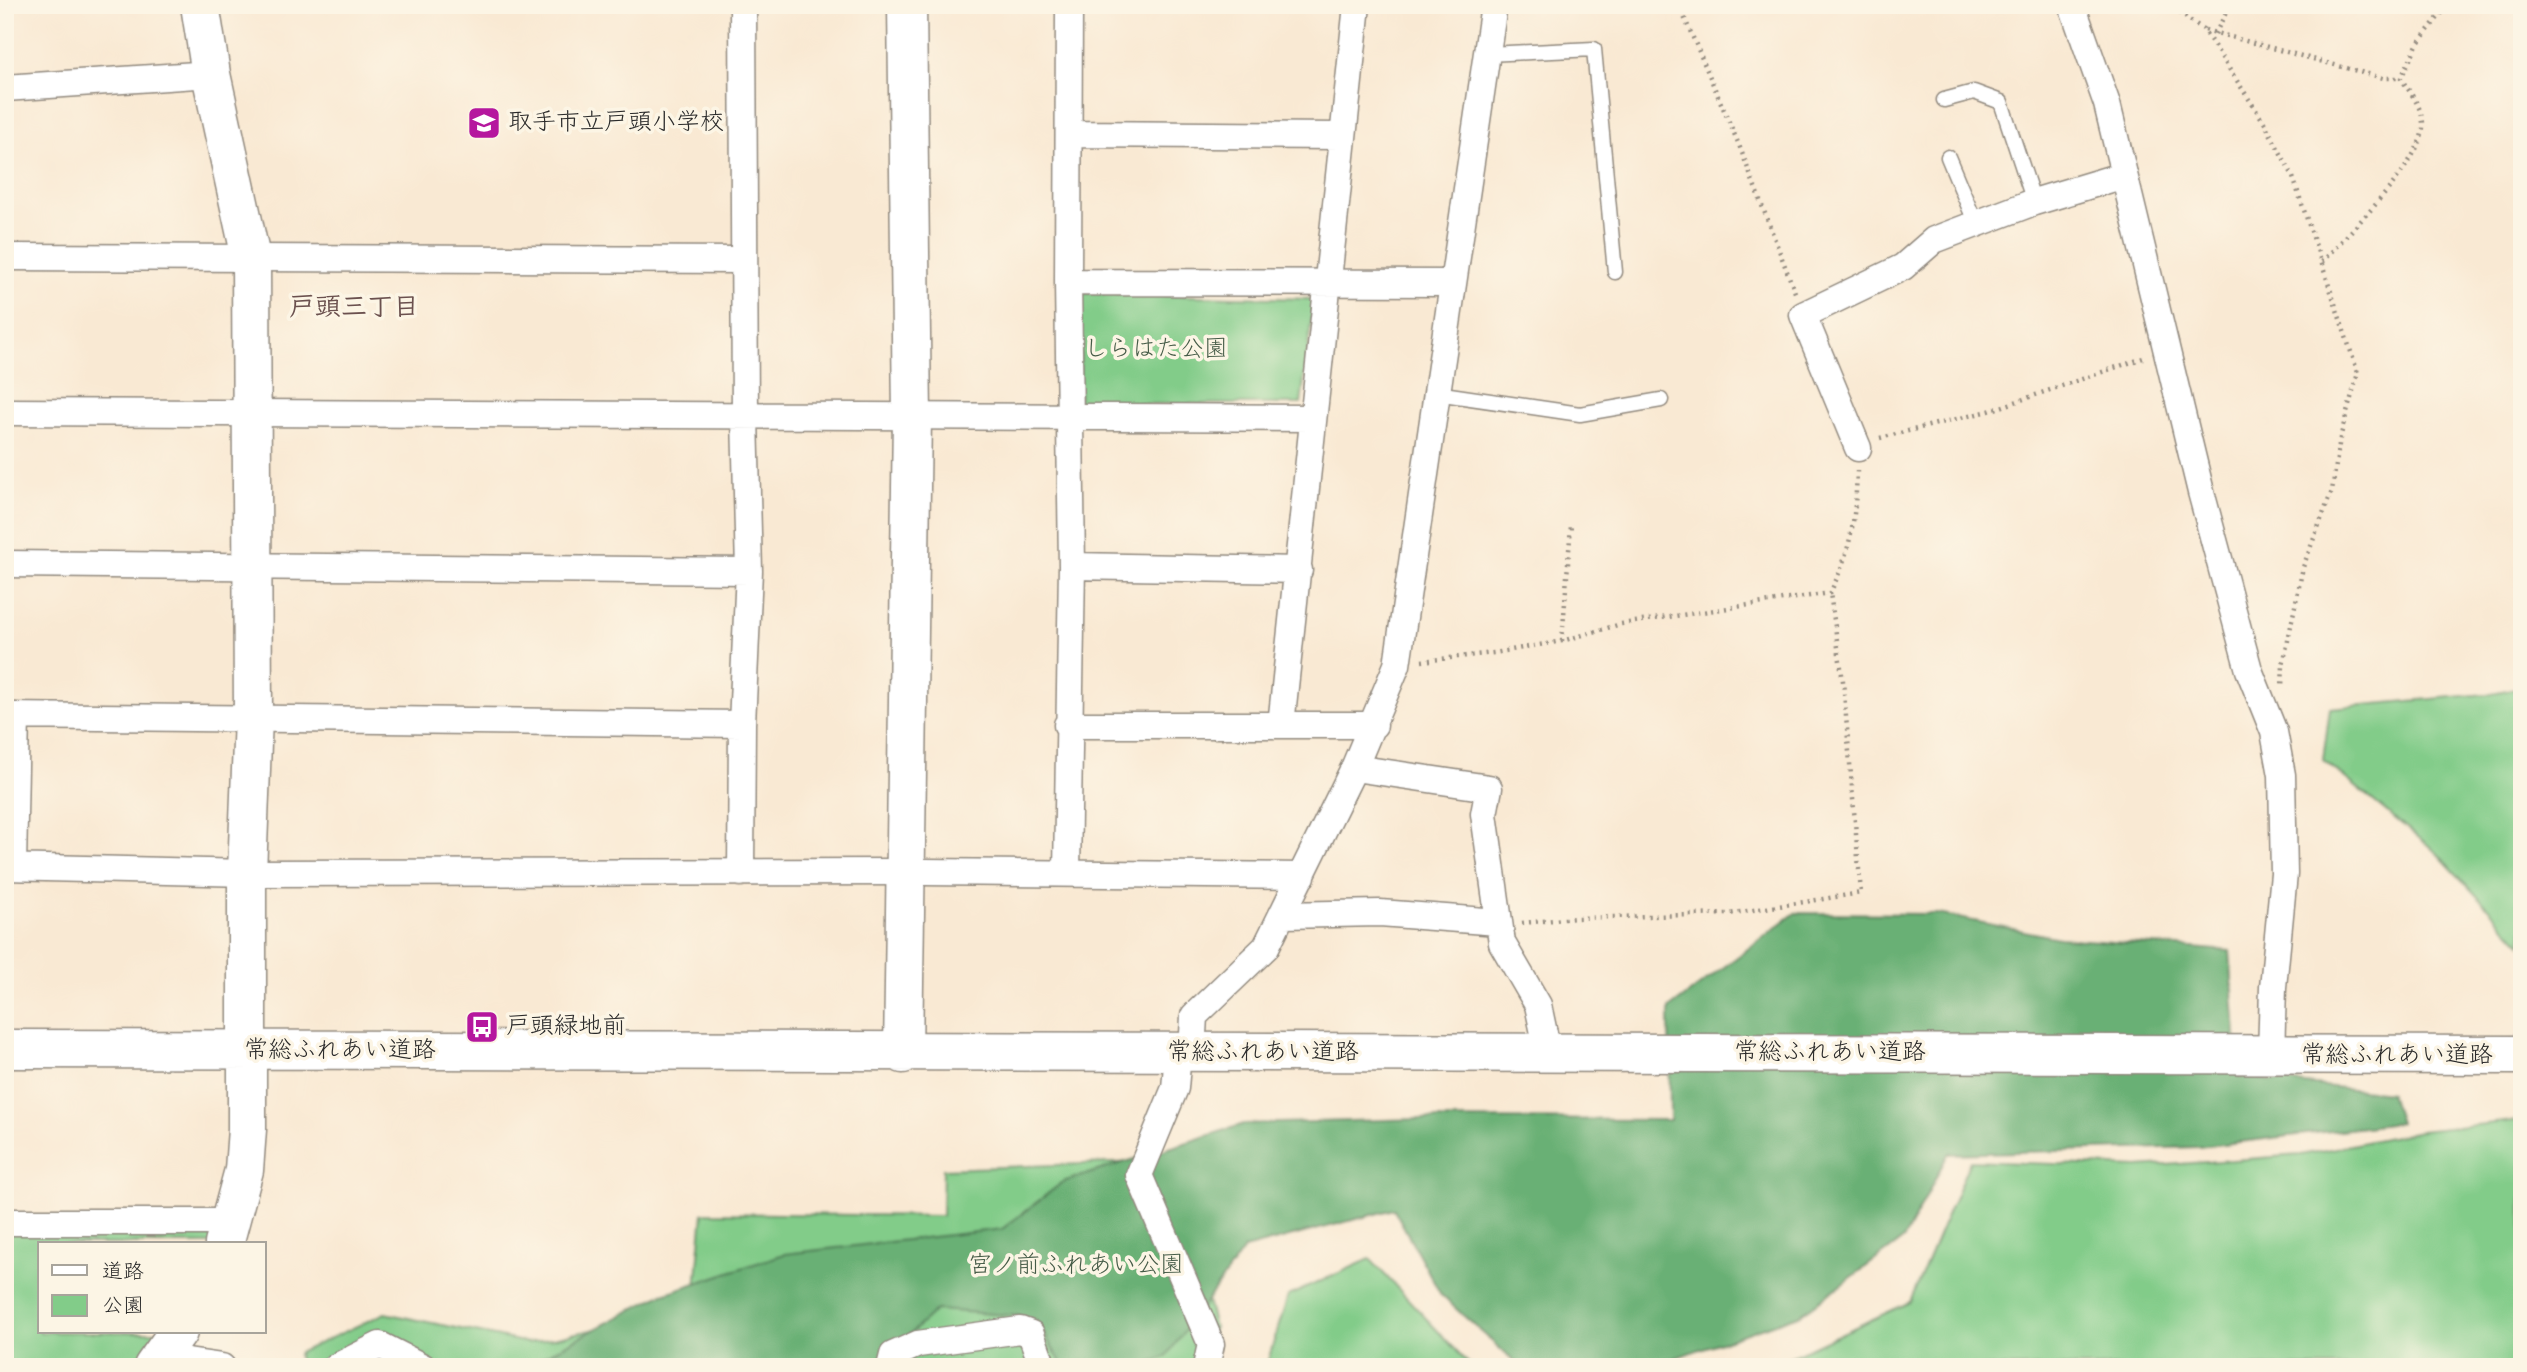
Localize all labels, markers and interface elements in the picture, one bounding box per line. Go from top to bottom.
school or university icon: 取手市立戸頭小学校 [465,104,503,142]
place label: 取手市立戸頭小学校 [508,106,724,141]
district label: 戸頭三丁目 [289,290,419,328]
park label: しらはた公園 [1084,333,1228,368]
bus stop icon: 戸頭緑地前 [463,1008,501,1046]
place label: 戸頭緑地前 [506,1010,626,1045]
street label: 常総ふれあい道路 [244,1034,436,1069]
street label: 常総ふれあい道路 [1167,1036,1359,1071]
street label: 常総ふれあい道路 [1734,1036,1926,1071]
street label: 常総ふれあい道路 [2301,1039,2493,1074]
legend [38,1242,266,1334]
park label: 宮ノ前ふれあい公園 [968,1249,1184,1284]
text: 道路 [102,1258,144,1288]
text: 公園 [102,1292,144,1322]

